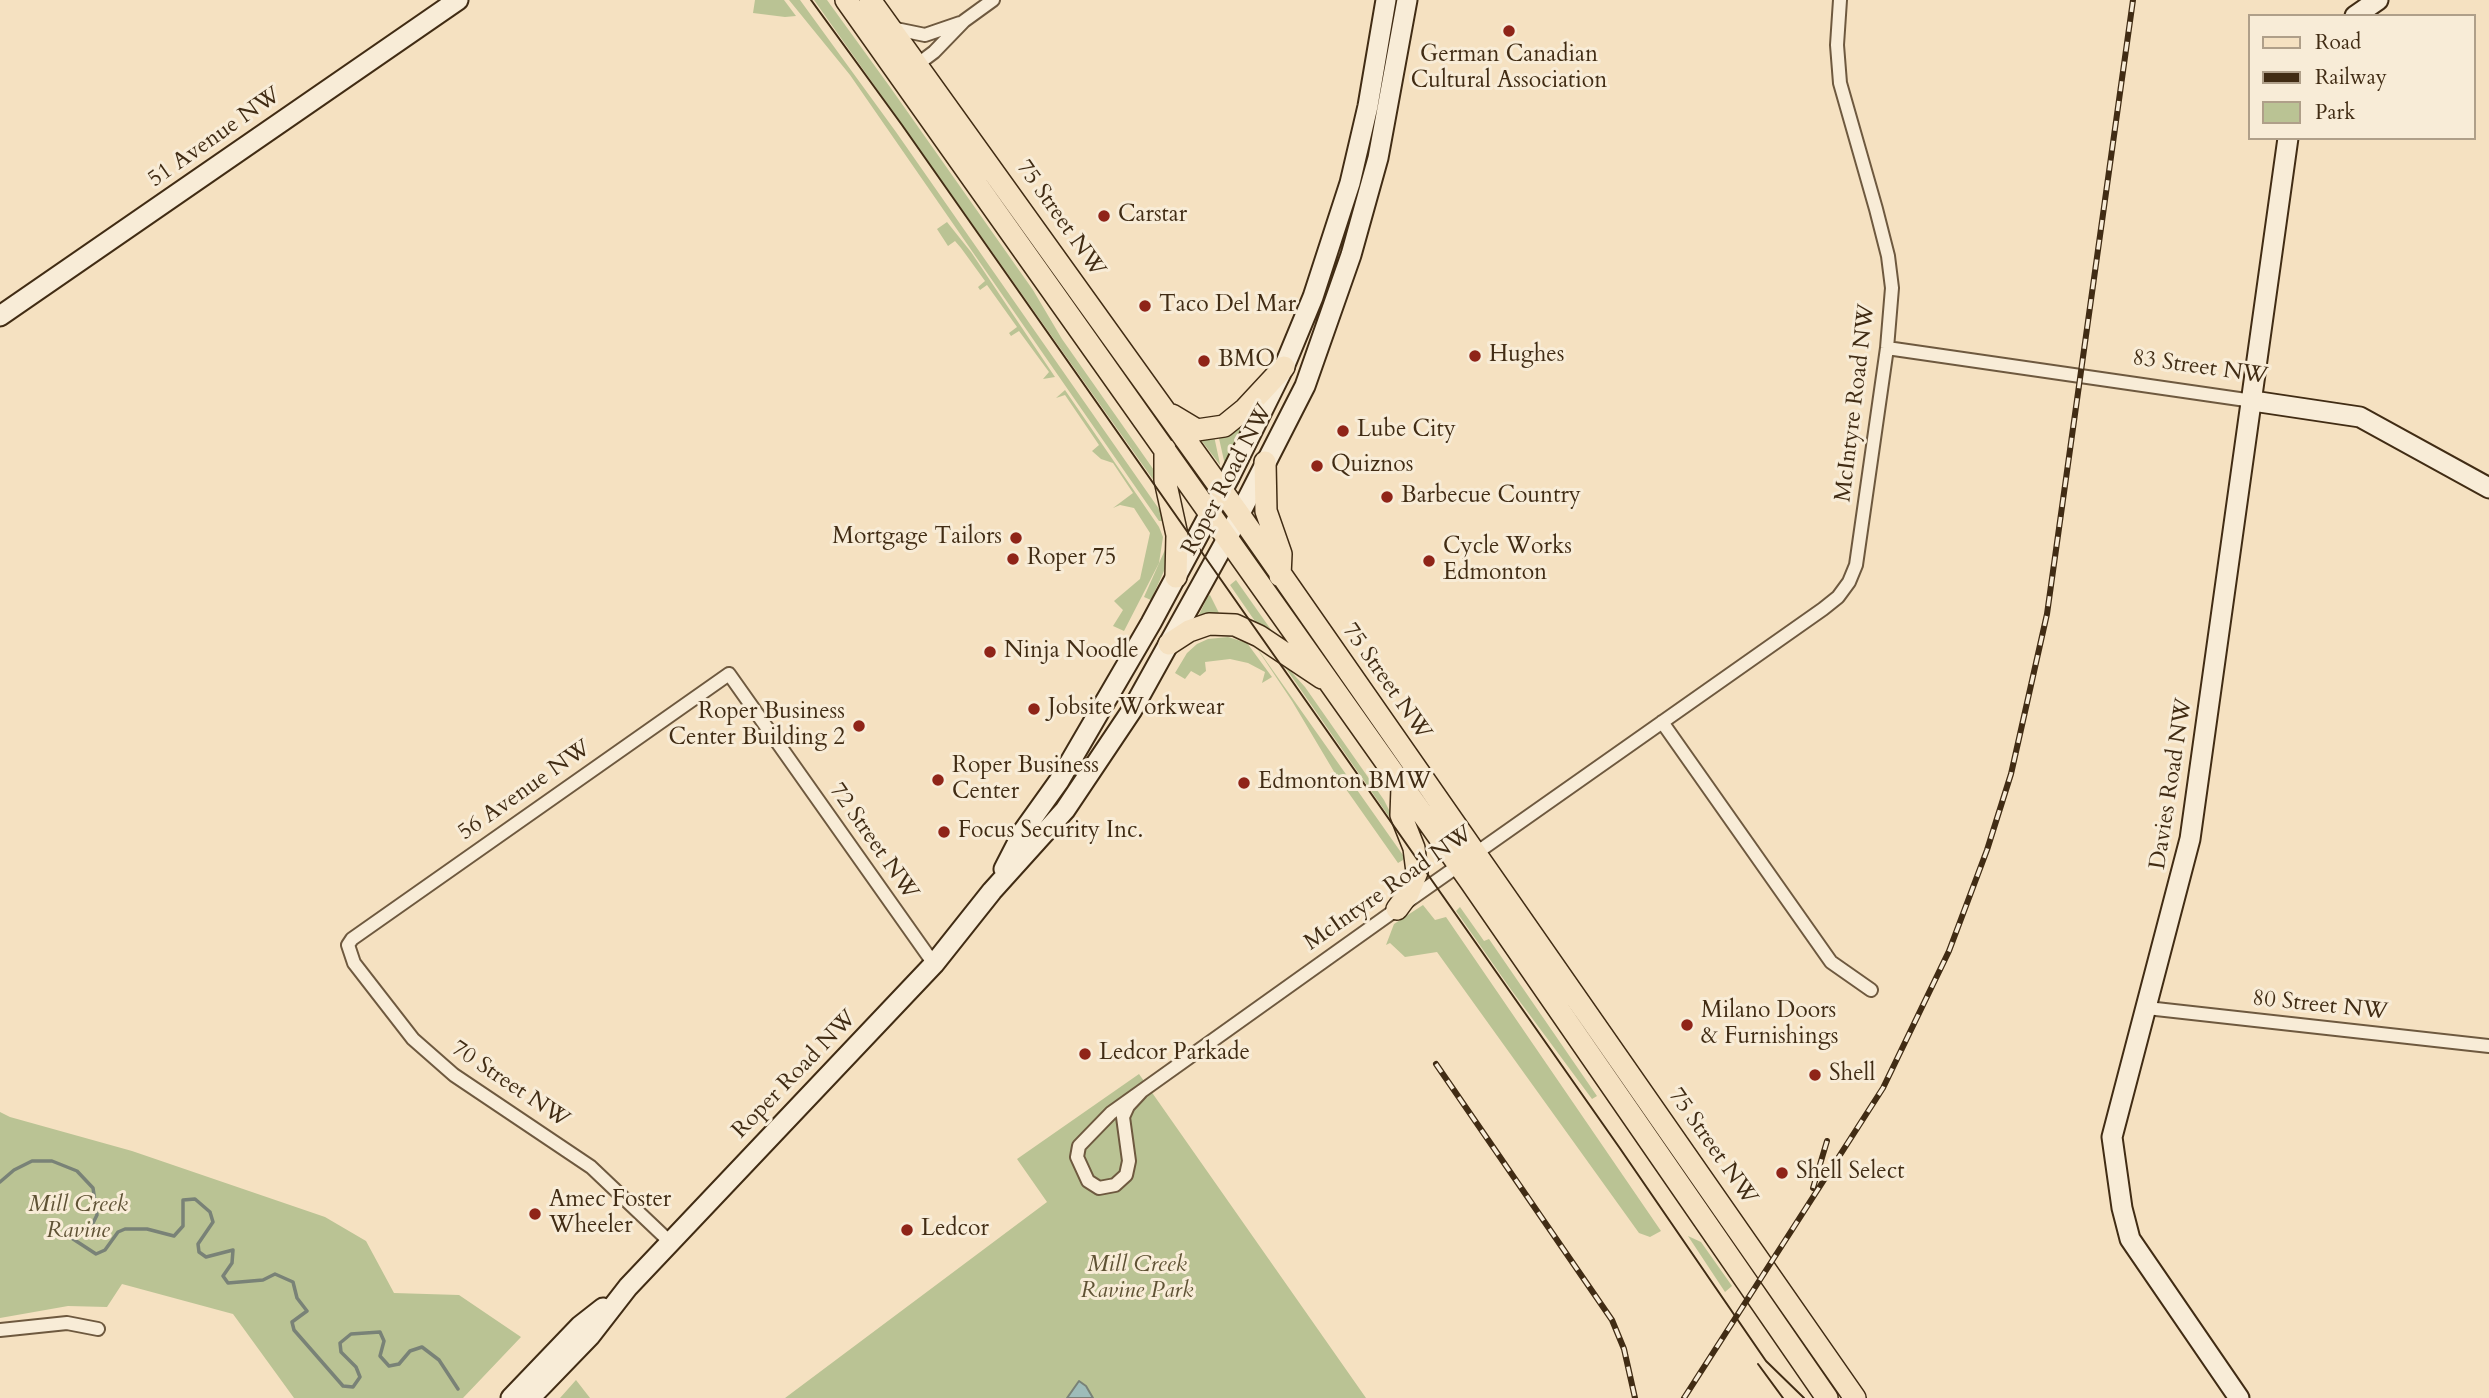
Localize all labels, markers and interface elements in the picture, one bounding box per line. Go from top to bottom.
legend [2248,14,2475,140]
marker: German Canadian Cultural Association [1501,23,1517,39]
text: Road [2315,28,2361,57]
place label: German Canadian Cultural Association [1411,42,1607,96]
text: Railway [2315,63,2387,92]
street label: 51 Avenue NW [143,82,287,194]
text: Park [2315,98,2355,127]
street label: 75 Street NW [1010,155,1110,283]
place label: Carstar [1118,202,1187,230]
marker: Carstar [1096,208,1112,224]
place label: Taco Del Mar [1159,292,1296,320]
marker: Taco Del Mar [1137,298,1153,314]
street label: McIntyre Road NW [1830,302,1882,504]
place label: Hughes [1489,342,1565,370]
street label: 83 Street NW [2131,345,2269,391]
place label: BMO [1218,347,1275,375]
marker: Hughes [1467,348,1483,364]
marker: BMO [1196,353,1212,369]
street label: Roper Road NW [1177,400,1279,560]
place label: Lube City [1357,417,1456,445]
marker: Lube City [1335,423,1351,439]
place label: Quiznos [1331,452,1413,480]
marker: Quiznos [1309,458,1325,474]
place label: Barbecue Country [1401,483,1581,511]
marker: Barbecue Country [1379,489,1395,505]
place label: Mortgage Tailors [832,524,1002,552]
marker: Mortgage Tailors [1008,530,1024,546]
place label: Cycle Works Edmonton [1443,534,1572,588]
place label: Roper 75 [1027,545,1116,573]
marker: Roper 75 [1005,551,1021,567]
marker: Cycle Works Edmonton [1421,553,1437,569]
street label: 75 Street NW [1336,618,1436,746]
place label: Ninja Noodle [1004,638,1139,666]
marker: Ninja Noodle [982,644,998,660]
place label: Jobsite Workwear [1048,695,1224,723]
street label: Davies Road NW [2145,697,2199,871]
place label: Roper Business Center Building 2 [668,699,845,753]
marker: Jobsite Workwear [1026,701,1042,717]
marker: Roper Business Center Building 2 [851,718,867,734]
street label: 56 Avenue NW [453,735,597,847]
place label: Roper Business Center [952,753,1099,807]
place label: Edmonton BMW [1258,769,1431,797]
marker: Roper Business Center [930,772,946,788]
marker: Edmonton BMW [1236,775,1252,791]
street label: 72 Street NW [823,778,923,906]
place label: Focus Security Inc. [958,818,1143,846]
street label: McIntyre Road NW [1299,821,1479,957]
marker: Focus Security Inc. [936,824,952,840]
street label: 80 Street NW [2251,985,2389,1027]
place label: Milano Doors & Furnishings [1701,998,1838,1052]
street label: Roper Road NW [727,1005,863,1145]
marker: Milano Doors & Furnishings [1679,1017,1695,1033]
street label: 70 Street NW [446,1035,574,1135]
place label: Ledcor Parkade [1099,1040,1250,1068]
marker: Ledcor Parkade [1077,1046,1093,1062]
place label: Shell [1829,1061,1875,1089]
marker: Shell [1807,1067,1823,1083]
street label: 75 Street NW [1662,1083,1762,1211]
place label: Shell Select [1796,1159,1904,1187]
marker: Shell Select [1774,1165,1790,1181]
place label: Amec Foster Wheeler [549,1187,671,1241]
park label: Mill Creek Ravine [28,1192,128,1246]
marker: Amec Foster Wheeler [527,1206,543,1222]
place label: Ledcor [921,1216,989,1244]
marker: Ledcor [899,1222,915,1238]
park label: Mill Creek Ravine Park [1081,1252,1193,1306]

